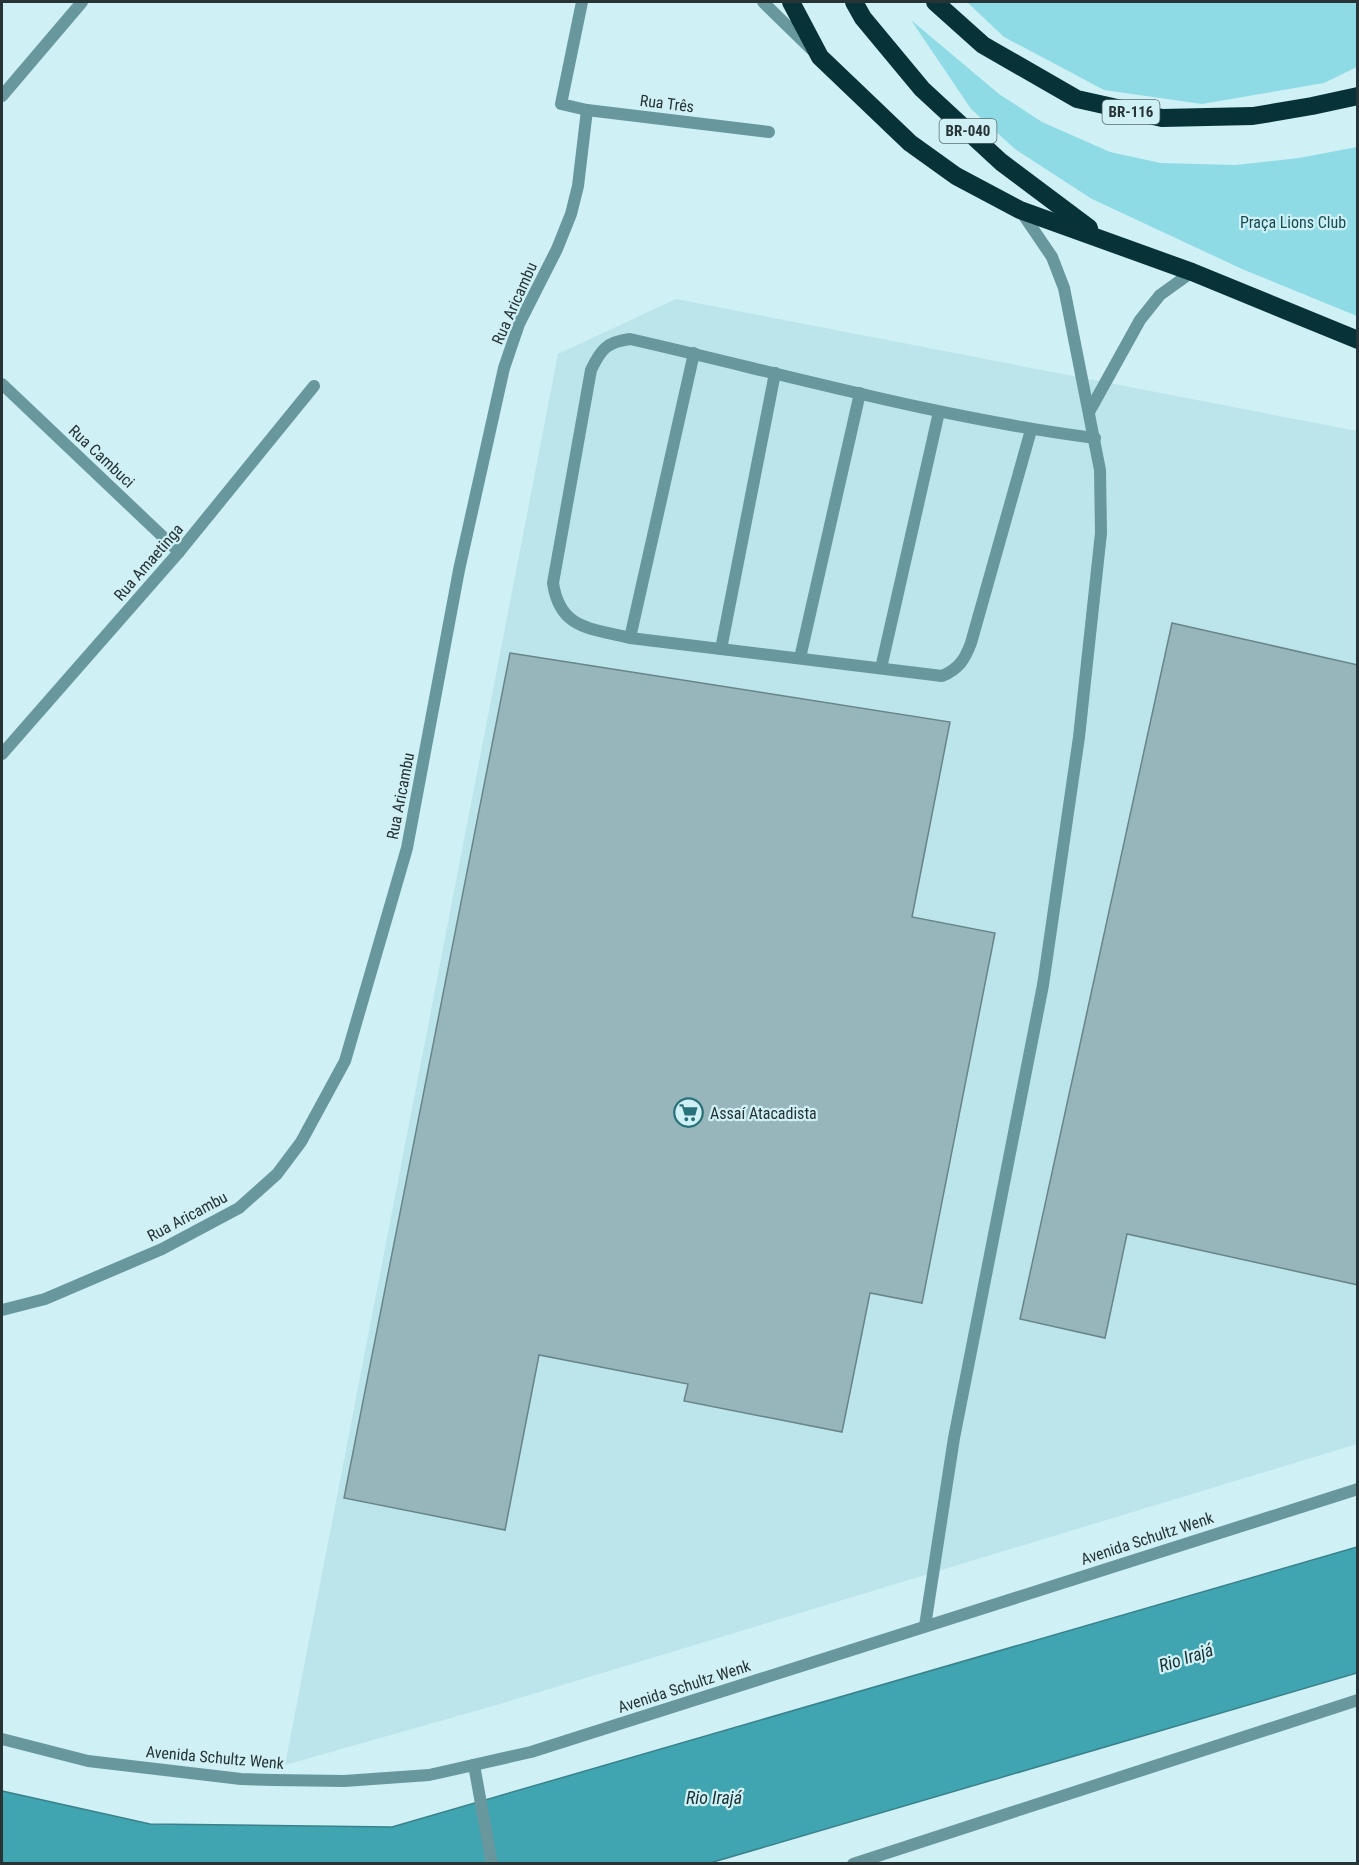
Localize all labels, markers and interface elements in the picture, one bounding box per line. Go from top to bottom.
street label: Rua Três [639,91,695,116]
road number: BR-116 [1102,100,1160,124]
road number: BR-040 [940,119,996,143]
park label: Praça Lions Club [1240,213,1346,232]
street label: Rua Aricambu [488,259,541,347]
street label: Rua Cambuci [65,421,139,492]
street label: Rua Amaetinga [110,520,187,605]
street label: Rua Aricambu [383,751,418,841]
supermarket icon: Assaí Atacadista [673,1097,705,1129]
place label: Assaí Atacadista [710,1104,817,1123]
street label: Rua Aricambu [144,1187,231,1246]
street label: Avenida Schultz Wenk [1078,1508,1217,1569]
water label: Rio Irajá [1156,1639,1216,1676]
street label: Avenida Schultz Wenk [615,1656,754,1717]
street label: Avenida Schultz Wenk [145,1742,286,1773]
water label: Rio Irajá [686,1787,743,1808]

